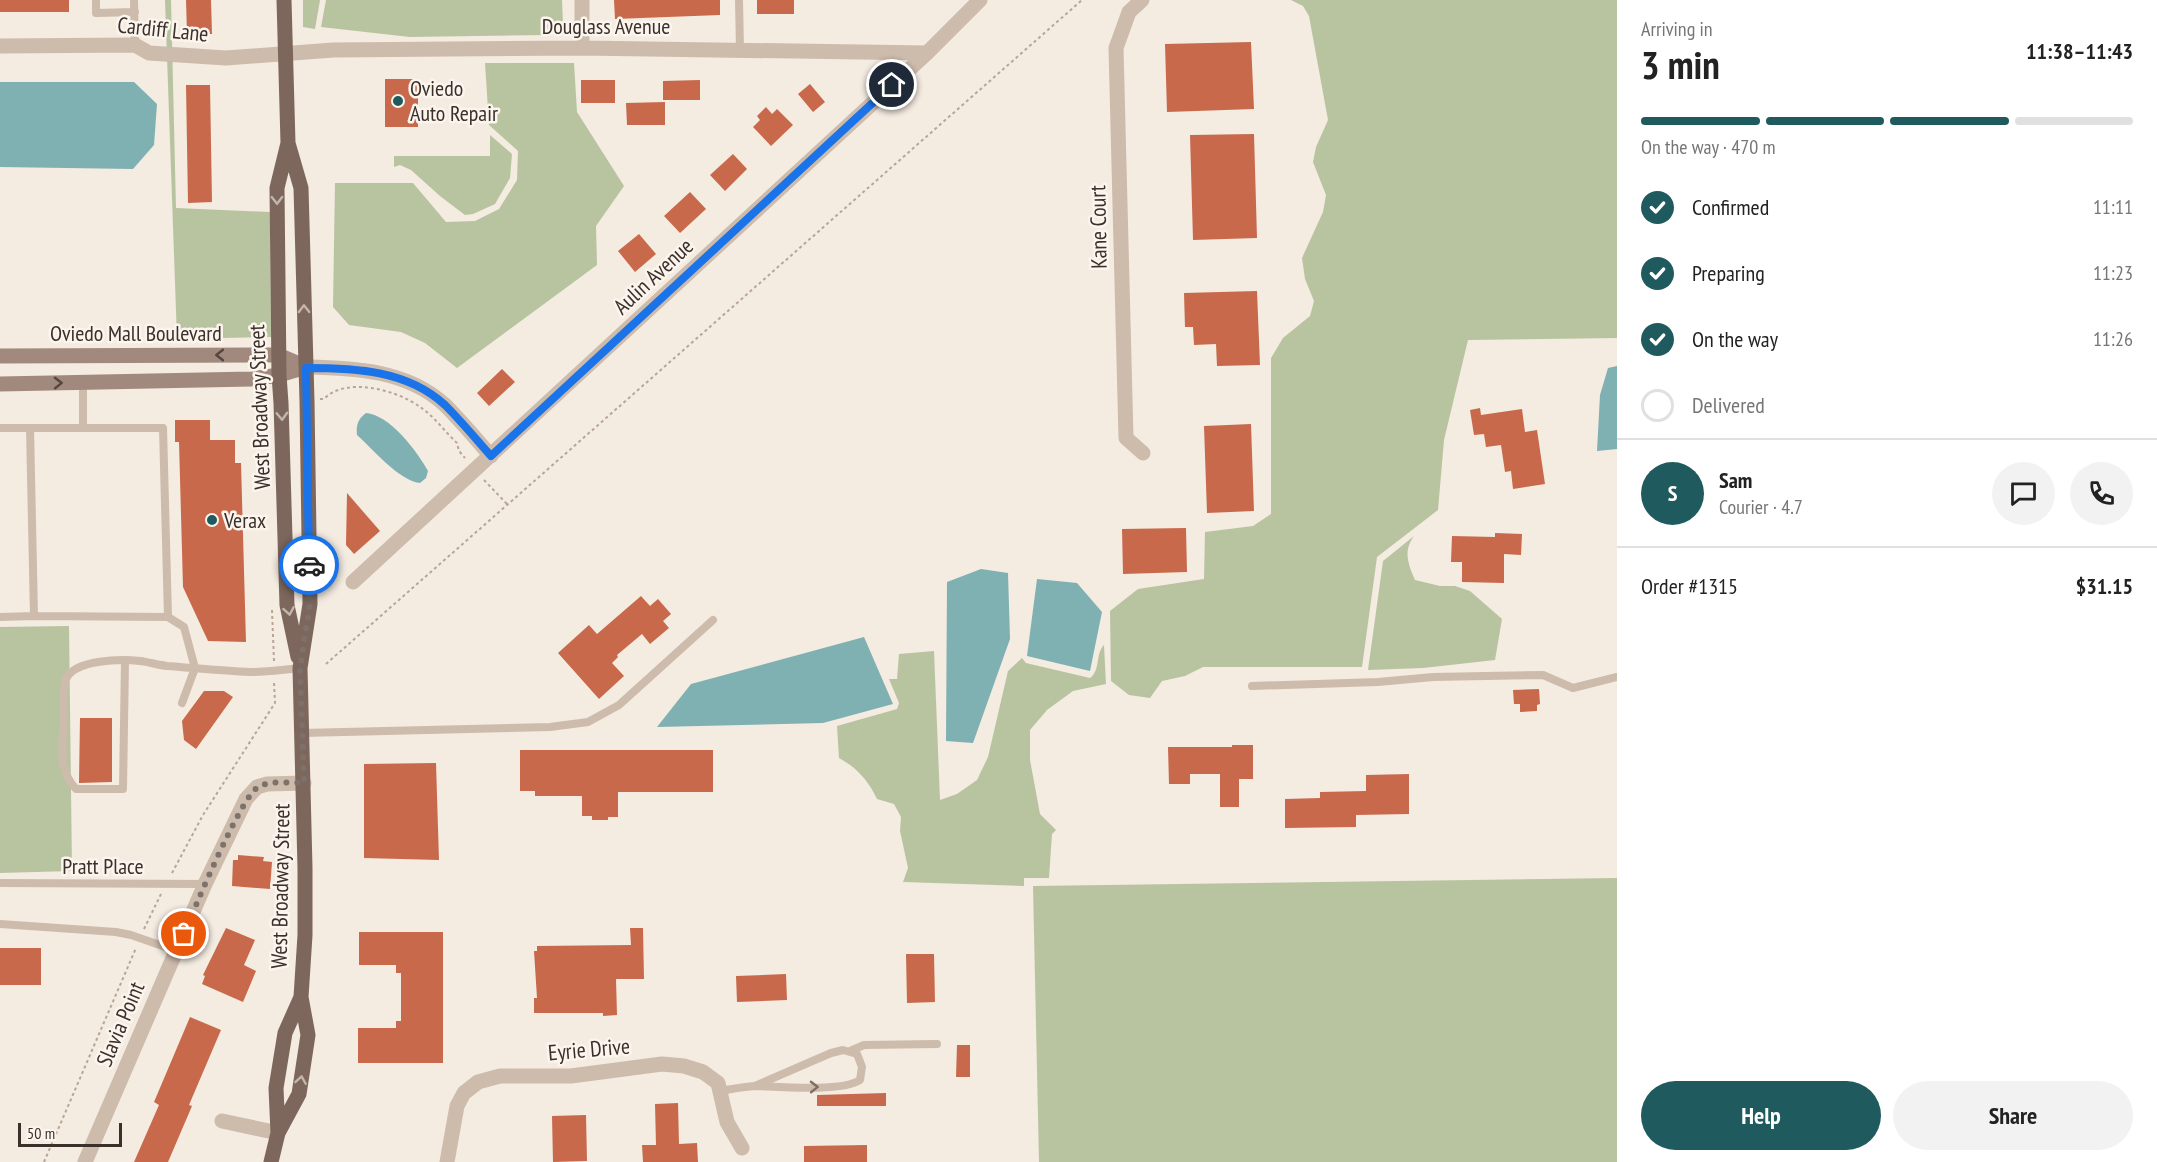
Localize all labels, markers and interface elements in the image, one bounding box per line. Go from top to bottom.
street label: Cardiff Lane [116,10,210,48]
street label: Douglass Avenue [542,12,670,40]
text: Arriving in [1641,16,1713,42]
text: 11:38–11:43 [2026,37,2133,65]
text: 3 min [1641,39,1720,90]
pin [866,59,917,110]
icon: home [875,68,908,101]
place label: Oviedo Auto Repair [410,74,498,127]
marker: Oviedo Auto Repair [391,94,405,108]
text: On the way · 470 m [1641,134,1776,160]
street label: Kane Court [1083,185,1113,269]
icon: check [1641,191,1674,224]
text: Confirmed [1692,193,1769,221]
text: 11:11 [2093,194,2133,220]
one-way arrow [271,196,283,205]
street label: Aulin Avenue [607,232,699,320]
icon: check [1641,257,1674,290]
text: Preparing [1692,259,1765,287]
text: 11:23 [2093,260,2133,286]
one-way arrow [298,305,310,314]
street label: Oviedo Mall Boulevard [50,319,222,347]
icon: check [1641,323,1674,356]
street label: West Broadway Street [242,324,276,490]
text: On the way [1692,325,1778,353]
text: 11:26 [2093,326,2133,352]
one-way arrow [215,349,224,361]
one-way arrow [54,377,63,389]
text: Delivered [1692,391,1765,419]
one-way arrow [276,412,288,421]
button: chat [1992,462,2055,525]
button: phone [2070,462,2133,525]
text: Sam [1719,466,1752,494]
text: S [1668,479,1677,507]
text: Courier · 4.7 [1719,494,1803,520]
place label: Verax [223,506,266,534]
marker: Verax [205,513,219,527]
courier [279,535,339,595]
icon: car [293,549,326,582]
text: Order #1315 [1641,572,1738,600]
text: $31.15 [2076,572,2133,600]
one-way arrow [282,606,294,616]
street label: West Broadway Street [265,803,295,969]
street label: Pratt Place [62,852,144,880]
pin [158,908,209,959]
icon: bag [167,917,200,950]
street label: Slavia Point [90,977,150,1071]
street label: Eyrie Drive [547,1031,631,1067]
one-way arrow [294,1075,307,1085]
one-way arrow [809,1080,818,1093]
button: Help [1641,1081,1881,1150]
button: Share [1893,1081,2133,1150]
scale bar [18,1120,122,1148]
text: 50 m [27,1123,55,1143]

